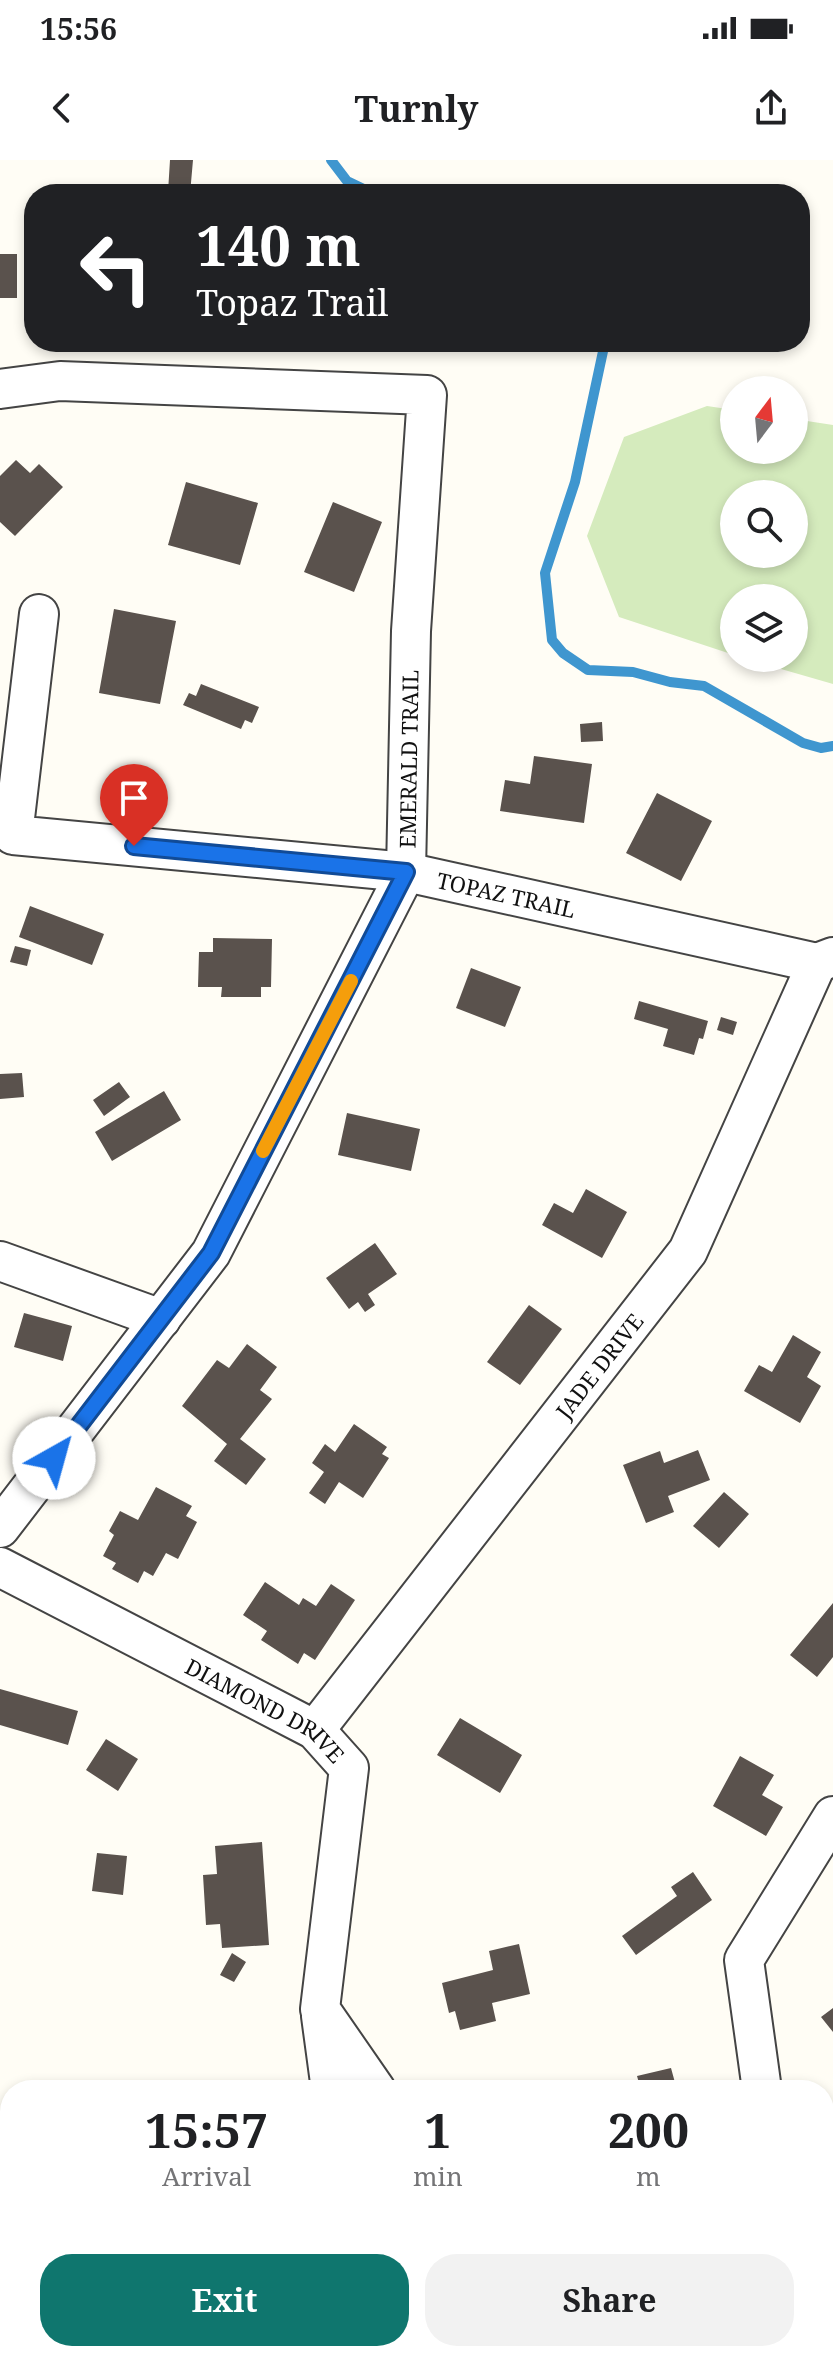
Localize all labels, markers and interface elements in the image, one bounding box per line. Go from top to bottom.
text: 15:56 [40,8,117,49]
text: Turnly [355,84,478,133]
icon: back [40,86,84,130]
icon: share [749,86,793,130]
text: 140 m [196,206,361,282]
icon: left [64,216,168,320]
text: Topaz Trail [196,278,388,327]
north arrow [720,376,808,464]
map controls [720,376,808,672]
button: search [720,480,808,568]
button: layers [720,584,808,672]
street label: EMERALD TRAIL [391,669,425,849]
pin [100,764,168,846]
icon: arrive [112,776,156,820]
street label: TOPAZ TRAIL [434,864,578,924]
street label: JADE DRIVE [548,1307,649,1425]
position arrow [12,1416,96,1500]
street label: DIAMOND DRIVE [180,1651,352,1769]
text: 15:57 [145,2097,268,2162]
text: 1 [424,2097,451,2162]
text: 200 [608,2097,689,2162]
text: Arrival [162,2158,251,2194]
text: min [413,2158,463,2194]
text: m [636,2158,661,2194]
button: Exit [40,2254,409,2346]
button: Share [425,2254,794,2346]

